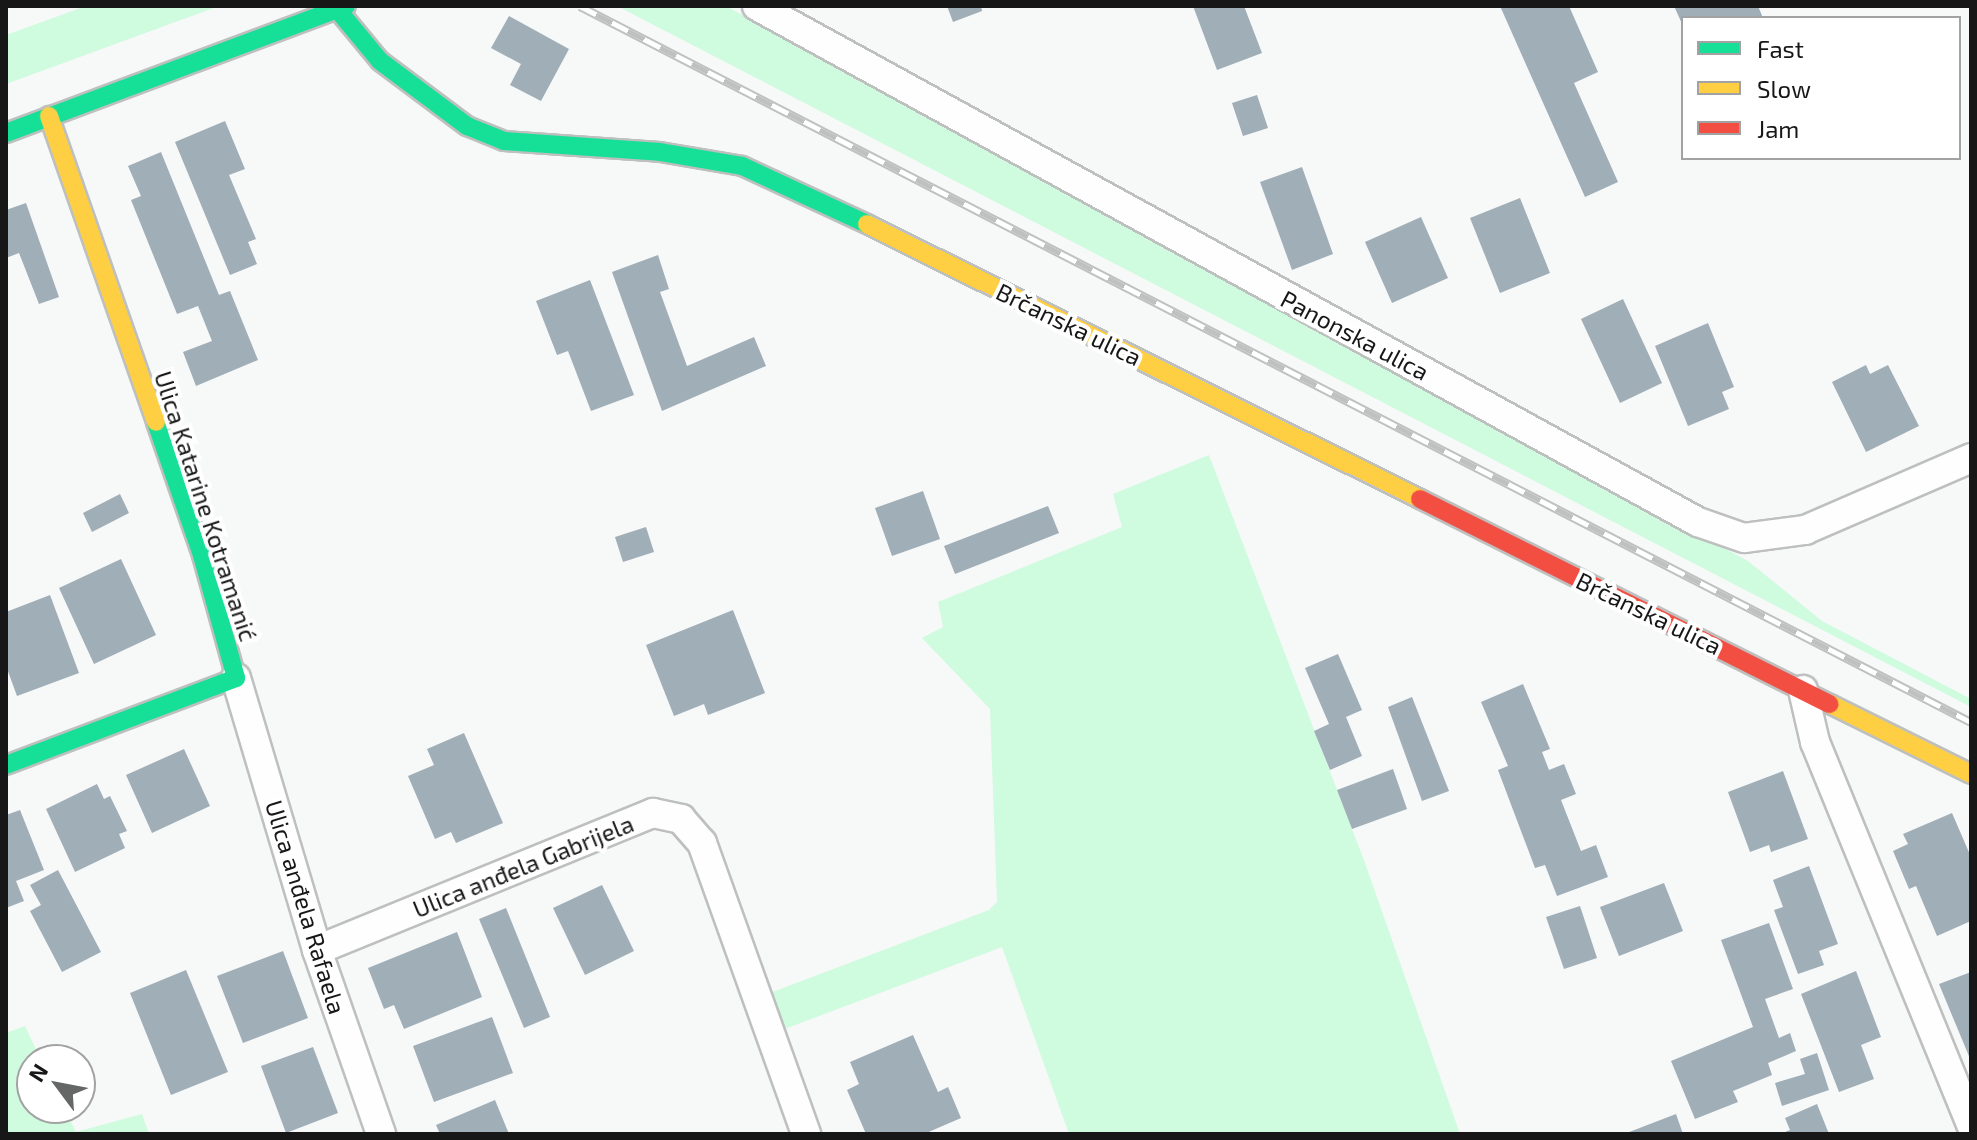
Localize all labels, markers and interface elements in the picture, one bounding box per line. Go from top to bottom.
legend [1681,16,1961,160]
text: Fast [1757,34,1804,63]
text: Slow [1757,74,1811,103]
text: Jam [1757,114,1799,143]
street label: Brčanska ulica [992,277,1146,371]
street label: Panonska ulica [1276,284,1434,386]
street label: Ulica Katarine Kotramanić [149,367,263,645]
street label: Brčanska ulica [1572,566,1726,660]
street label: Ulica anđela Rafaela [260,797,352,1017]
street label: Ulica anđela Gabrijela [409,809,637,923]
north arrow [16,1044,96,1124]
text: N [22,1059,53,1086]

